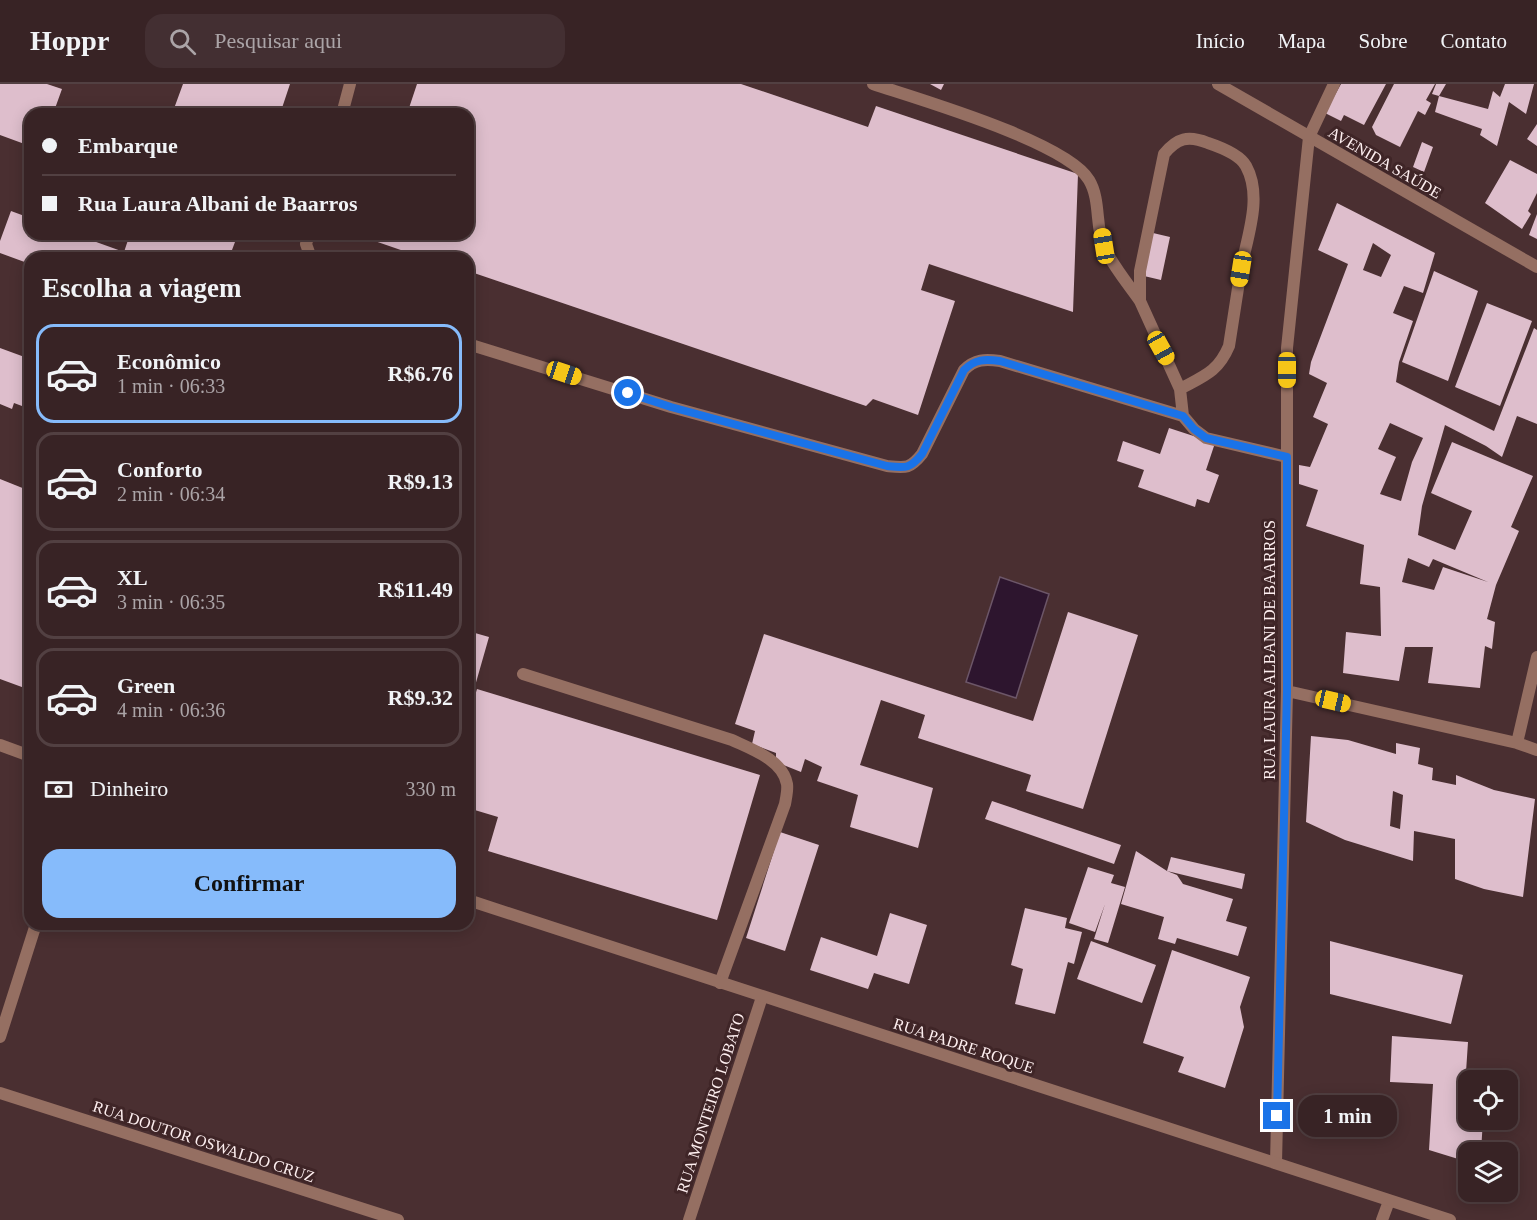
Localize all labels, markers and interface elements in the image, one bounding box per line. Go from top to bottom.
search box [145,14,565,68]
text: Hoppr [30,25,109,56]
icon: search [166,25,199,58]
text: Pesquisar aqui [214,28,342,53]
text: Início [1196,29,1245,53]
text: Mapa [1278,29,1326,53]
text: Sobre [1359,29,1408,53]
text: Contato [1441,29,1507,53]
street label: AVENIDA SAÚDE [1325,122,1445,202]
text: Embarque [78,133,178,158]
text: Rua Laura Albani de Baarros [78,191,358,216]
car [1092,227,1116,265]
car [1229,250,1253,288]
text: Escolha a viagem [42,273,242,303]
car [1144,328,1178,368]
icon: car [45,347,99,401]
text: Econômico [117,349,221,374]
car [1278,352,1296,388]
car [544,359,584,387]
text: R$6.76 [388,361,453,386]
text: 1 min · 06:33 [117,375,225,397]
route start [614,379,641,406]
icon: car [45,455,99,509]
text: Conforto [117,457,203,482]
text: R$9.13 [388,469,453,494]
text: 2 min · 06:34 [117,483,225,505]
street label: RUA LAURA ALBANI DE BAARROS [1261,520,1278,780]
icon: car [45,563,99,617]
text: XL [117,565,148,590]
text: R$11.49 [378,577,453,602]
text: 3 min · 06:35 [117,591,225,613]
icon: car [45,671,99,725]
text: Green [117,673,175,698]
text: R$9.32 [388,685,453,710]
car [1313,688,1353,714]
text: 4 min · 06:36 [117,699,225,721]
icon: cash [42,773,75,806]
text: Dinheiro [90,776,168,801]
text: 330 m [405,778,456,800]
button: Confirmar [42,849,456,918]
street label: RUA MONTEIRO LOBATO [673,1011,748,1195]
street label: RUA PADRE ROQUE [891,1015,1036,1076]
map controls [1458,1070,1518,1202]
button: locate [1458,1070,1518,1130]
callout: 1 min [1298,1095,1397,1137]
street label: RUA DOUTOR OSWALDO CRUZ [91,1098,317,1185]
route end [1263,1102,1290,1129]
text: 1 min [1323,1105,1372,1127]
button: layers [1458,1142,1518,1202]

